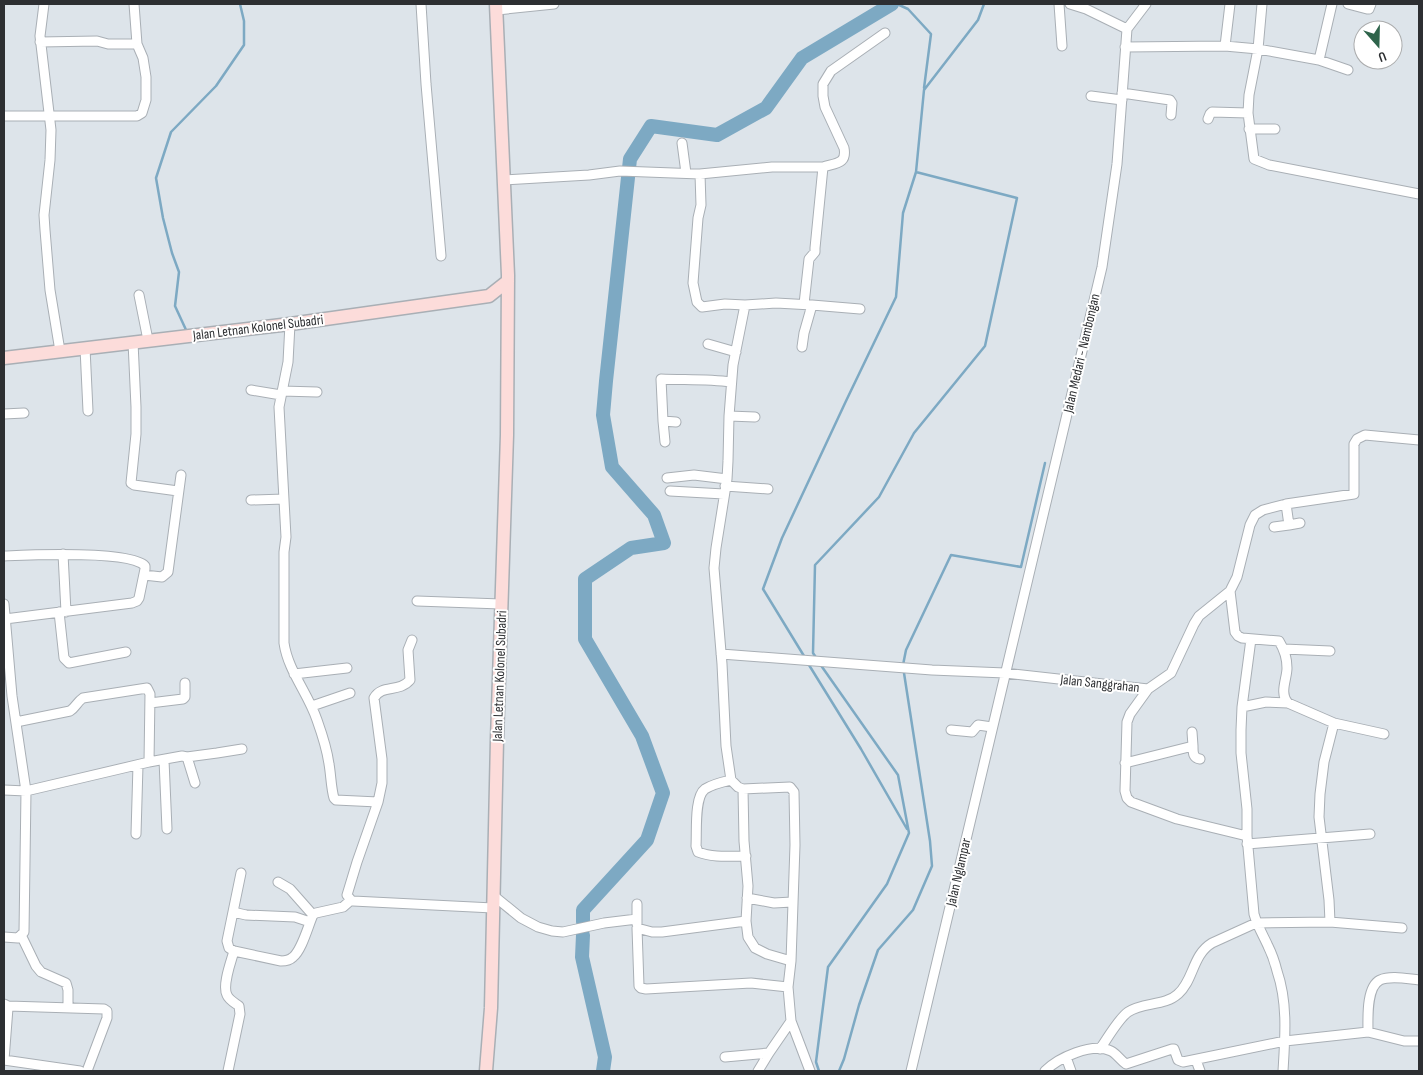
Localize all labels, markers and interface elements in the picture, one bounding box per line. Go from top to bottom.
north arrow [1353,20,1403,70]
text: U [1376,48,1389,66]
street label: Jalan Medari - Nambongan [1059,292,1103,415]
street label: Jalan Letnan Kolonel Subadri [191,311,324,344]
street label: Jalan Letnan Kolonel Subadri [489,610,510,743]
street label: Jalan Sanggrahan [1058,671,1140,696]
street label: Jalan Nglampar [942,836,975,909]

